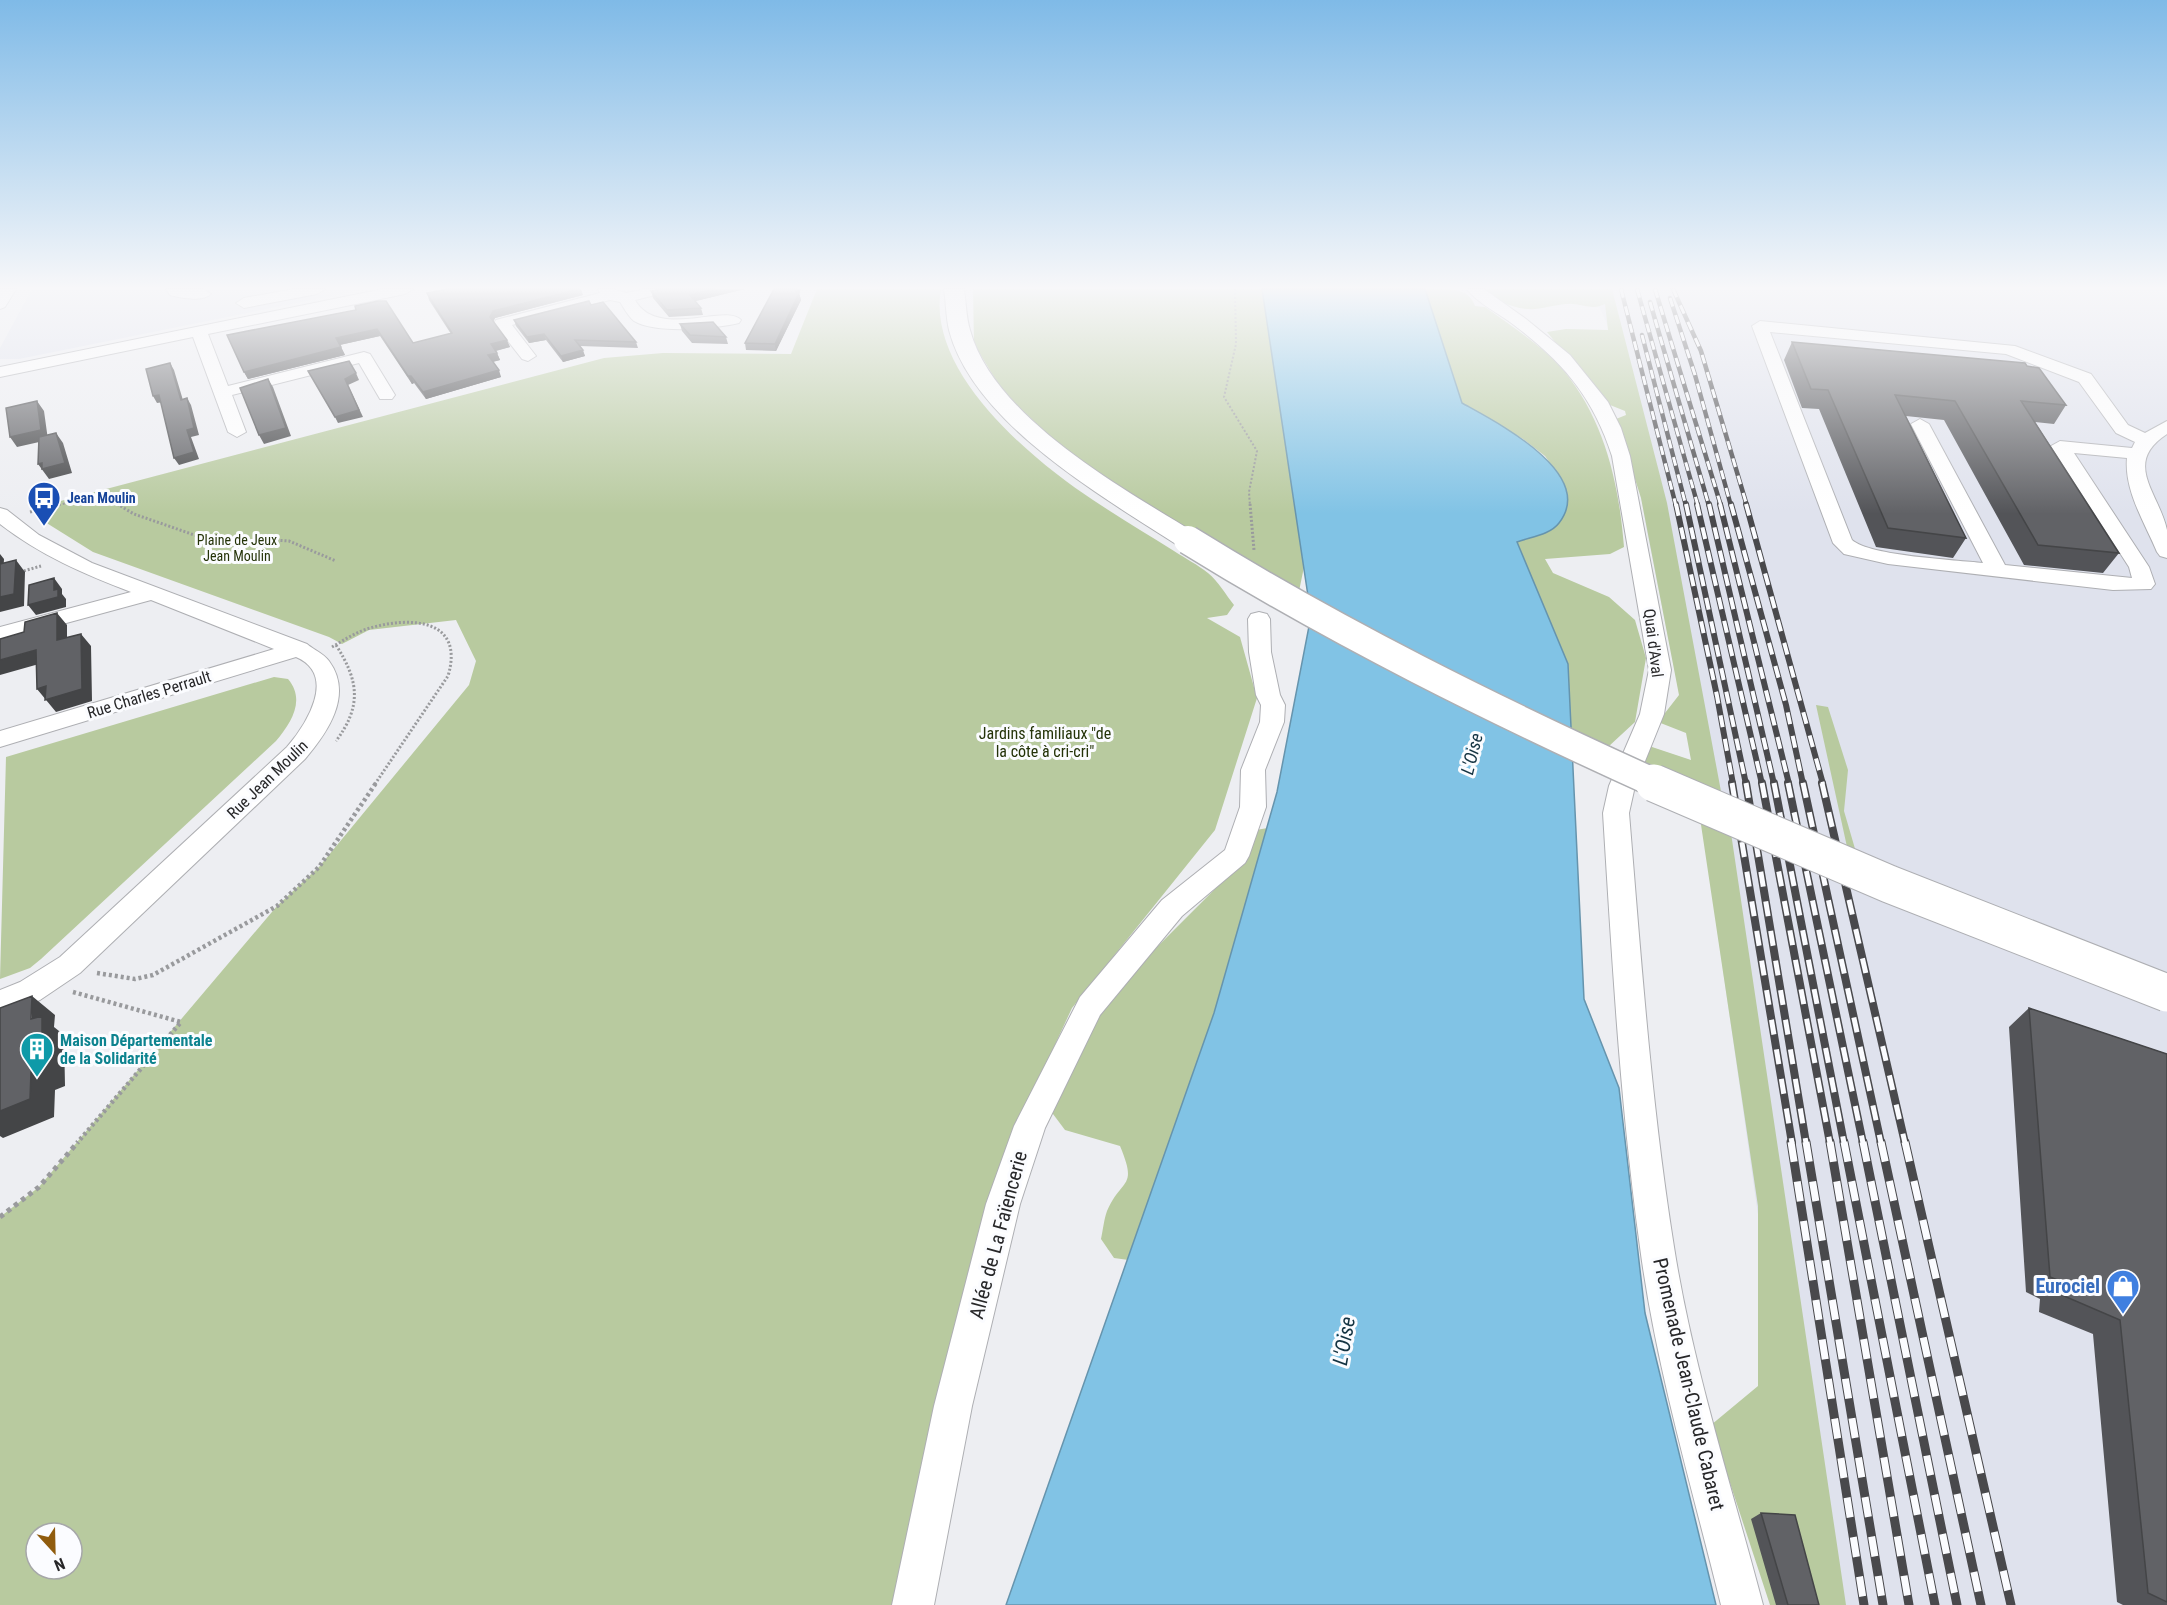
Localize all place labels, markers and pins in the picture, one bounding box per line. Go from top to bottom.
bus stop icon: Jean Moulin [26,480,62,527]
place label: Jean Moulin [67,490,136,506]
building icon: Maison Départementale de la Solidarité [19,1031,55,1078]
place label: Maison Départementale de la Solidarité [60,1031,213,1068]
shop icon: Eurociel [2105,1268,2141,1315]
place label: Eurociel [2035,1274,2100,1298]

